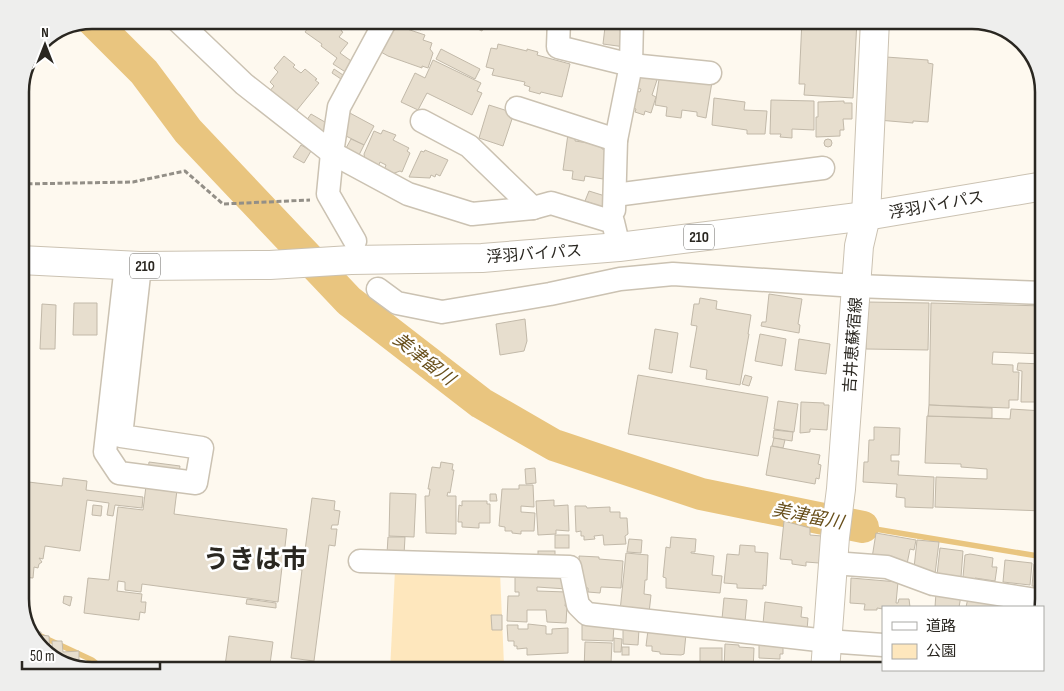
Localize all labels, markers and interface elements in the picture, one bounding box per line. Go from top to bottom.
north arrow [20,20,70,70]
text: N [41,24,49,41]
street label: 浮羽バイパス [887,188,985,223]
road number: 210 [684,224,714,250]
street label: 浮羽バイパス [486,242,582,267]
road number: 210 [130,254,160,278]
street label: 吉井恵蘇宿線 [841,297,866,394]
water label: 美津留川 [389,329,460,391]
water label: 美津留川 [771,499,847,534]
district label: うきは市 [203,545,307,576]
legend [882,606,1044,671]
text: 道路 [926,617,956,636]
scale bar [22,638,160,670]
text: 公園 [926,642,956,661]
text: 50 m [30,647,55,666]

